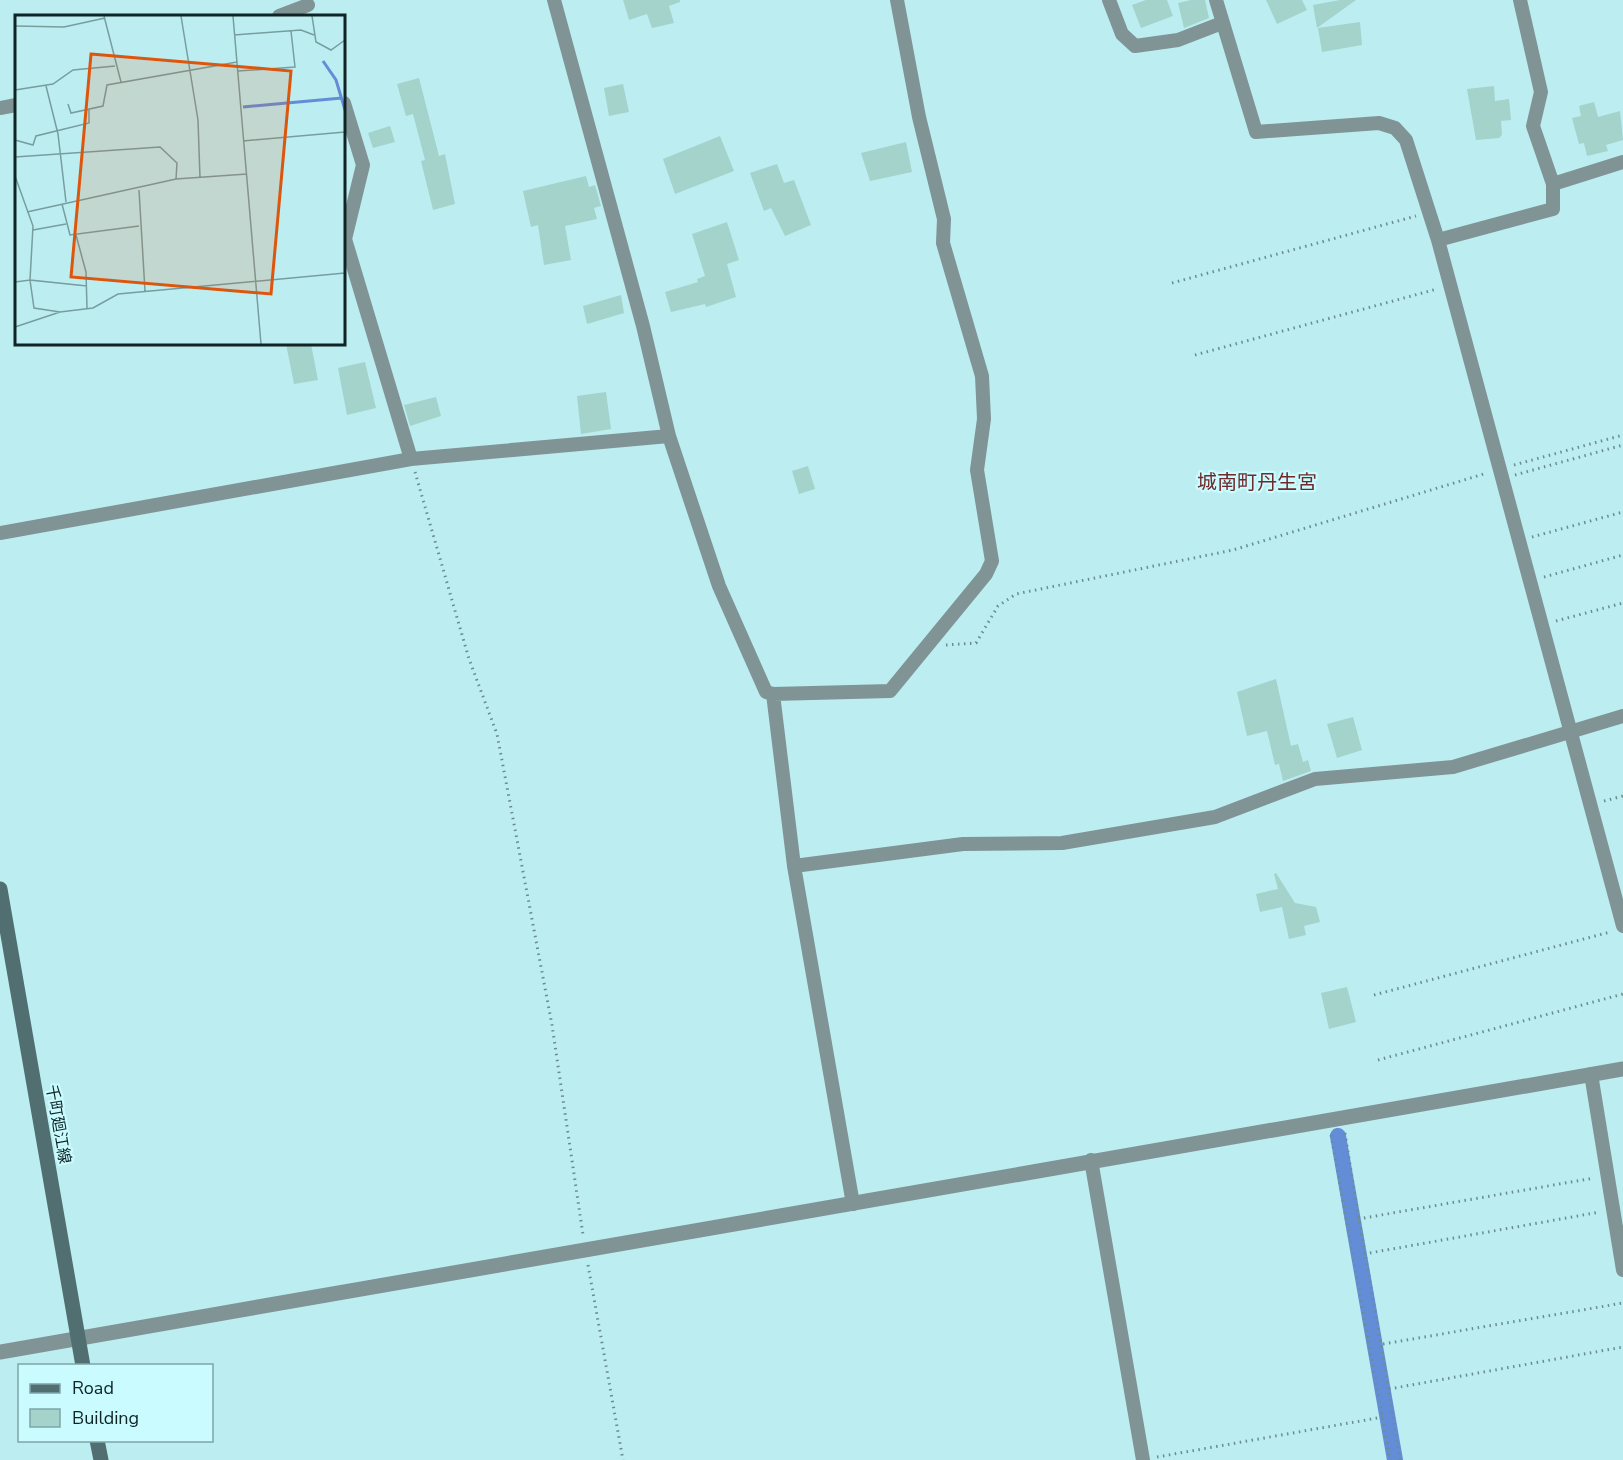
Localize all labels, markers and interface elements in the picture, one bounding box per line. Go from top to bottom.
inset map [15,15,345,345]
district label: 城南町丹生宮 [1197,469,1317,496]
street label: 千町廻江線 [40,1083,76,1165]
legend [18,1364,213,1442]
text: Road [72,1376,114,1400]
text: Building [72,1406,139,1430]

